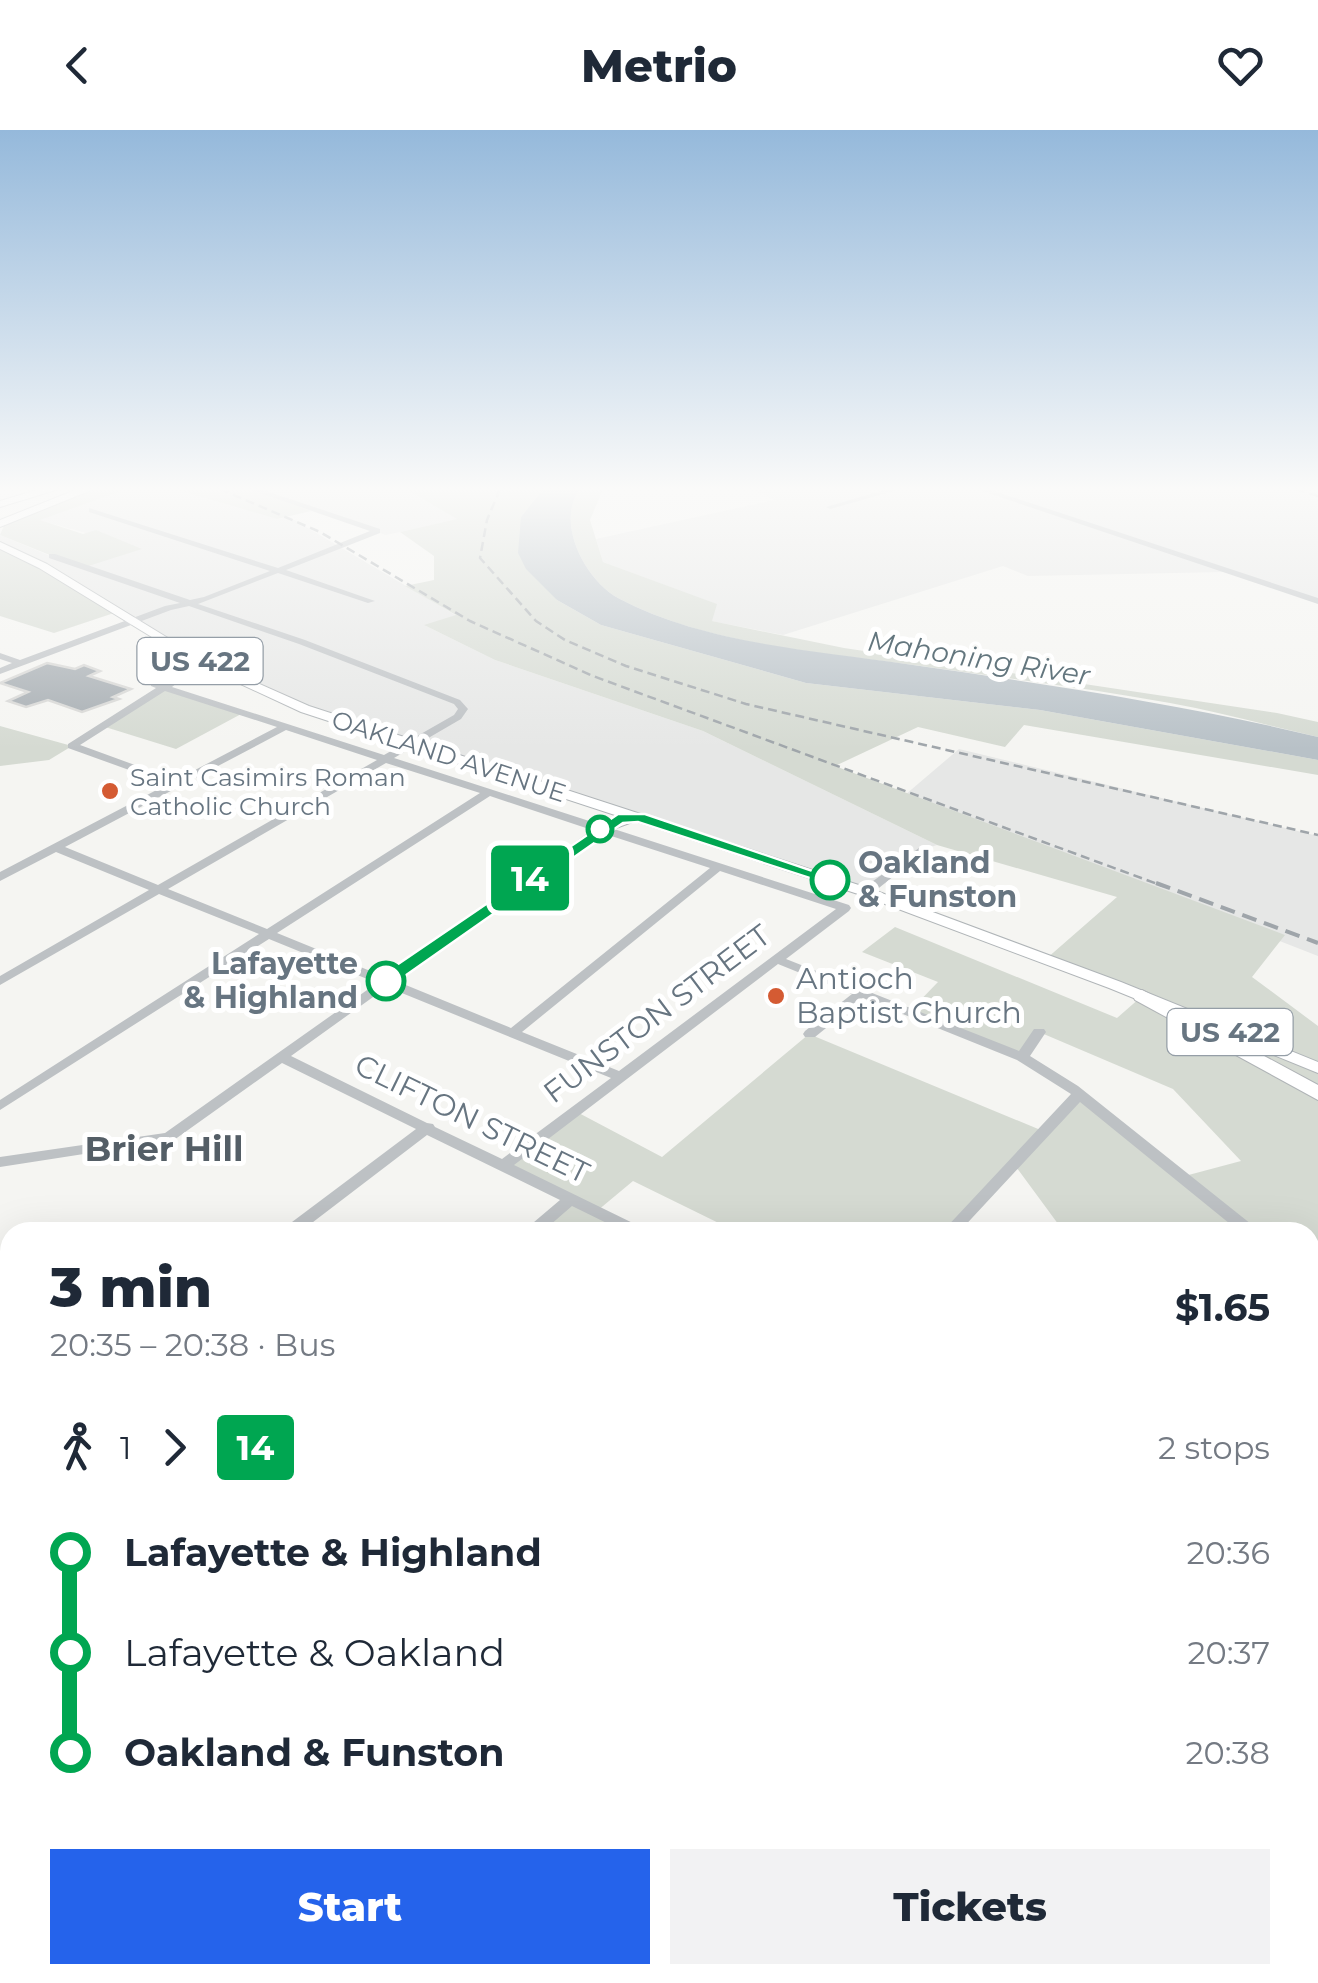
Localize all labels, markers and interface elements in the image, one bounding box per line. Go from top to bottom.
icon: back [50,38,105,93]
text: Metrio [581,38,737,93]
icon: heart [1213,38,1268,93]
water label: Mahoning River [865,624,1093,692]
road number: US 422 [138,638,262,684]
street label: OAKLAND AVENUE [328,704,570,808]
place label: Saint Casimirs Roman Catholic Church [130,762,406,821]
marker: Saint Casimirs Roman Catholic Church [99,780,121,802]
unlabelled marker [587,816,613,842]
place label: Oakland & Funston [858,844,1017,915]
line badge: 14 [485,846,575,910]
text: 14 [511,857,549,900]
marker: Oakland & Funston [811,861,849,899]
street label: FUNSTON STREET [536,916,778,1111]
place label: Lafayette & Highland [184,945,358,1016]
place label: Antioch Baptist Church [796,960,1022,1031]
marker: Lafayette & Highland [367,962,405,1000]
marker: Antioch Baptist Church [765,985,787,1007]
road number: US 422 [1168,1009,1292,1055]
street label: CLIFTON STREET [349,1046,596,1192]
district label: Brier Hill [84,1127,244,1170]
text: 3 min [50,1254,212,1321]
text: $1.65 [1175,1284,1270,1331]
text: 20:35 – 20:38 · Bus [50,1325,335,1364]
icon: walk [50,1420,105,1475]
icon: forward [147,1420,202,1475]
text: 14 [237,1426,274,1469]
text: 1 [120,1428,132,1467]
text: 2 stops [1158,1428,1270,1467]
text: Lafayette & Highland [124,1529,542,1576]
text: 20:36 [1186,1533,1270,1572]
text: Lafayette & Oakland [124,1629,505,1676]
text: 20:37 [1187,1633,1270,1672]
text: Oakland & Funston [124,1729,505,1776]
text: 20:38 [1185,1733,1270,1772]
button: Start [50,1849,650,1964]
button: Tickets [670,1849,1270,1964]

